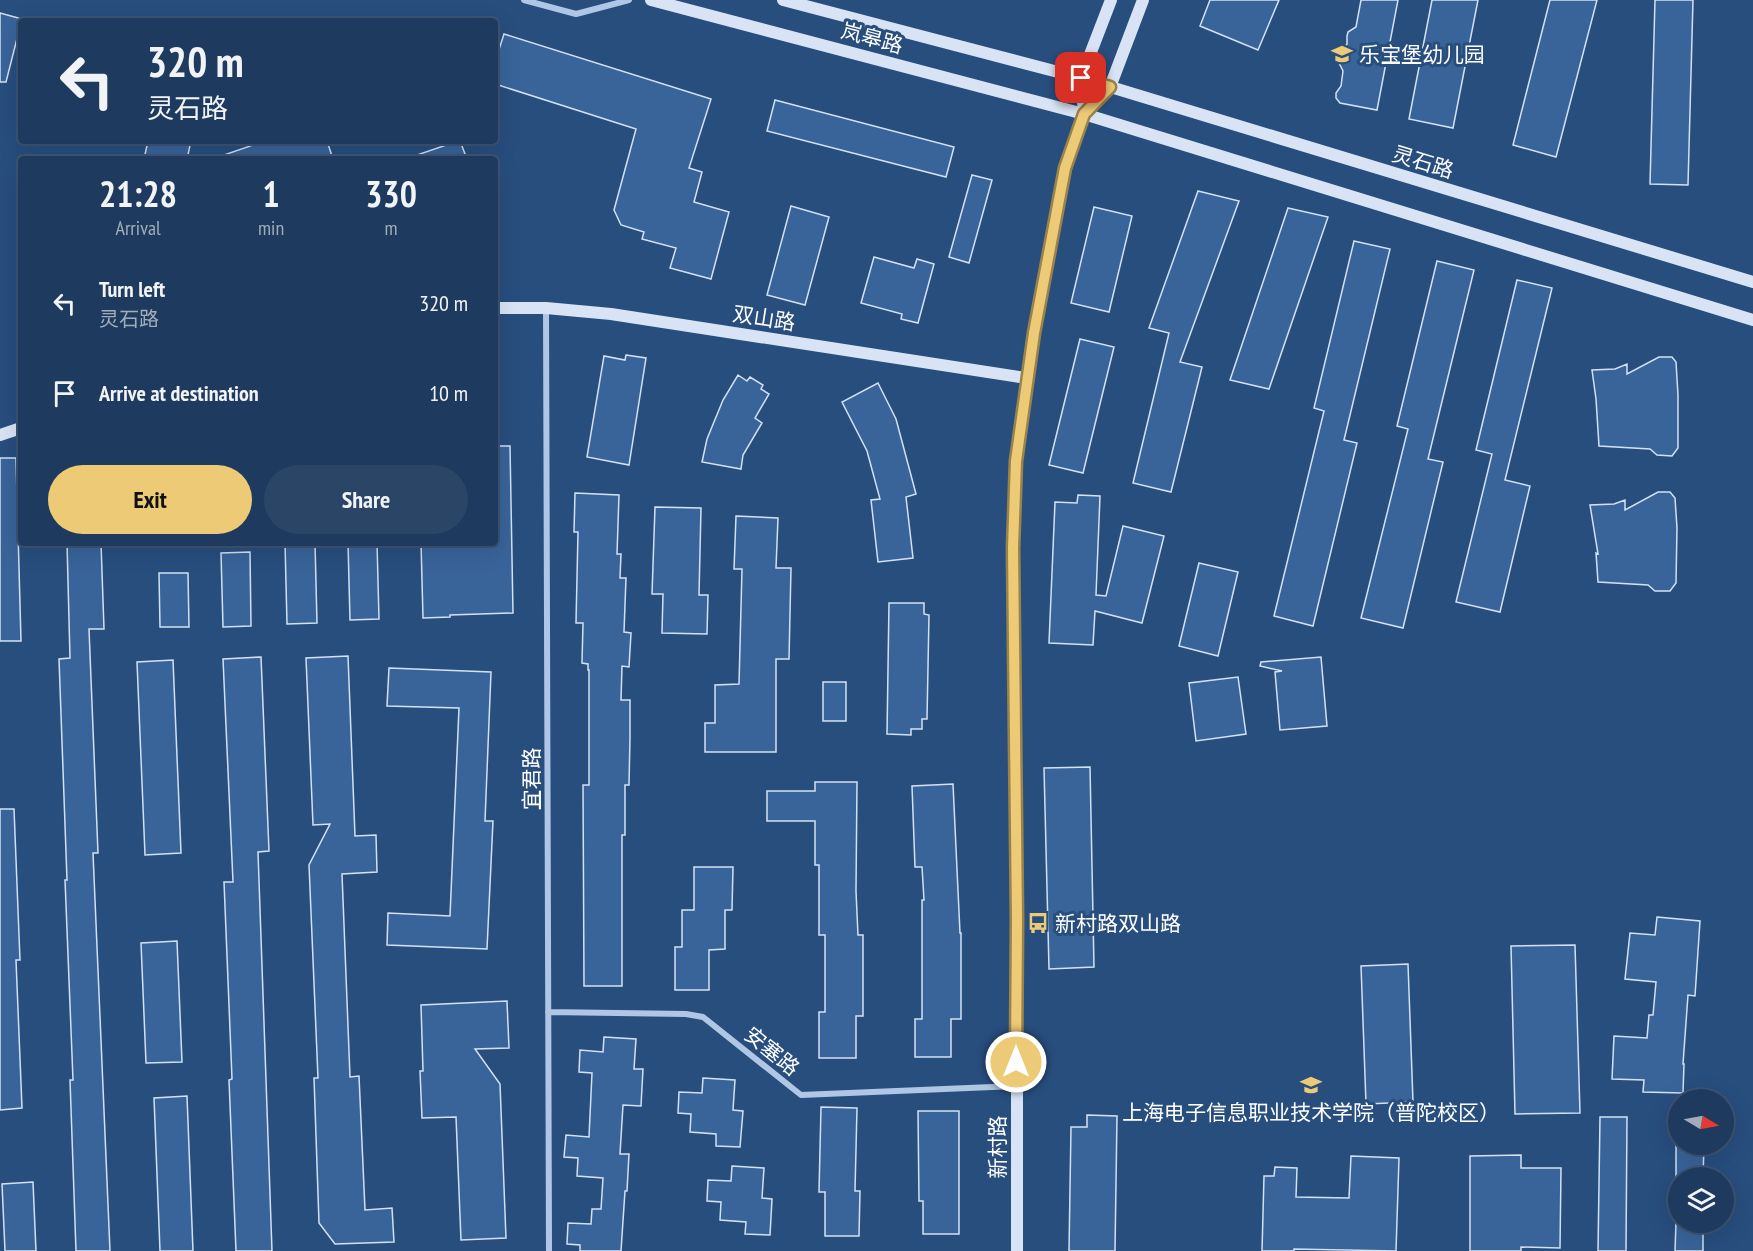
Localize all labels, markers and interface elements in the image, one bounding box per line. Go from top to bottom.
street label: 岚皋路 [838,17,906,59]
text: 320 m [147,34,244,89]
place label: 乐宝堡幼儿园 [1359,41,1485,68]
icon: left [48,42,126,120]
school or university icon: 乐宝堡幼儿园 [1330,42,1354,66]
pin [1055,52,1106,103]
icon: arrive [1064,61,1097,94]
text: 灵石路 [147,91,228,125]
street label: 灵石路 [1389,140,1457,184]
text: 21:28 [99,170,177,217]
text: 1 [262,170,280,217]
text: 330 [365,170,417,217]
text: Arrival [115,215,161,241]
text: min [258,215,284,241]
text: m [385,215,398,241]
text: Turn left [99,275,165,303]
icon: left [48,287,81,320]
text: 320 m [419,289,468,317]
street label: 双山路 [731,300,797,336]
text: 灵石路 [99,306,159,332]
icon: arrive [48,377,81,410]
text: Arrive at destination [99,379,259,407]
text: 10 m [429,379,468,407]
button: Exit [48,465,252,534]
button: Share [264,465,468,534]
street label: 宜君路 [518,748,545,811]
place label: 新村路双山路 [1055,910,1181,937]
bus stop icon: 新村路双山路 [1026,911,1050,935]
street label: 安塞路 [739,1021,805,1081]
position arrow [984,1030,1048,1094]
school or university icon: 上海电子信息职业技术学院（普陀校区） [1299,1073,1323,1097]
north arrow [1668,1089,1734,1155]
map controls [1668,1089,1734,1233]
place label: 上海电子信息职业技术学院（普陀校区） [1122,1099,1500,1126]
street label: 新村路 [984,1116,1011,1179]
button: layers [1668,1167,1734,1233]

